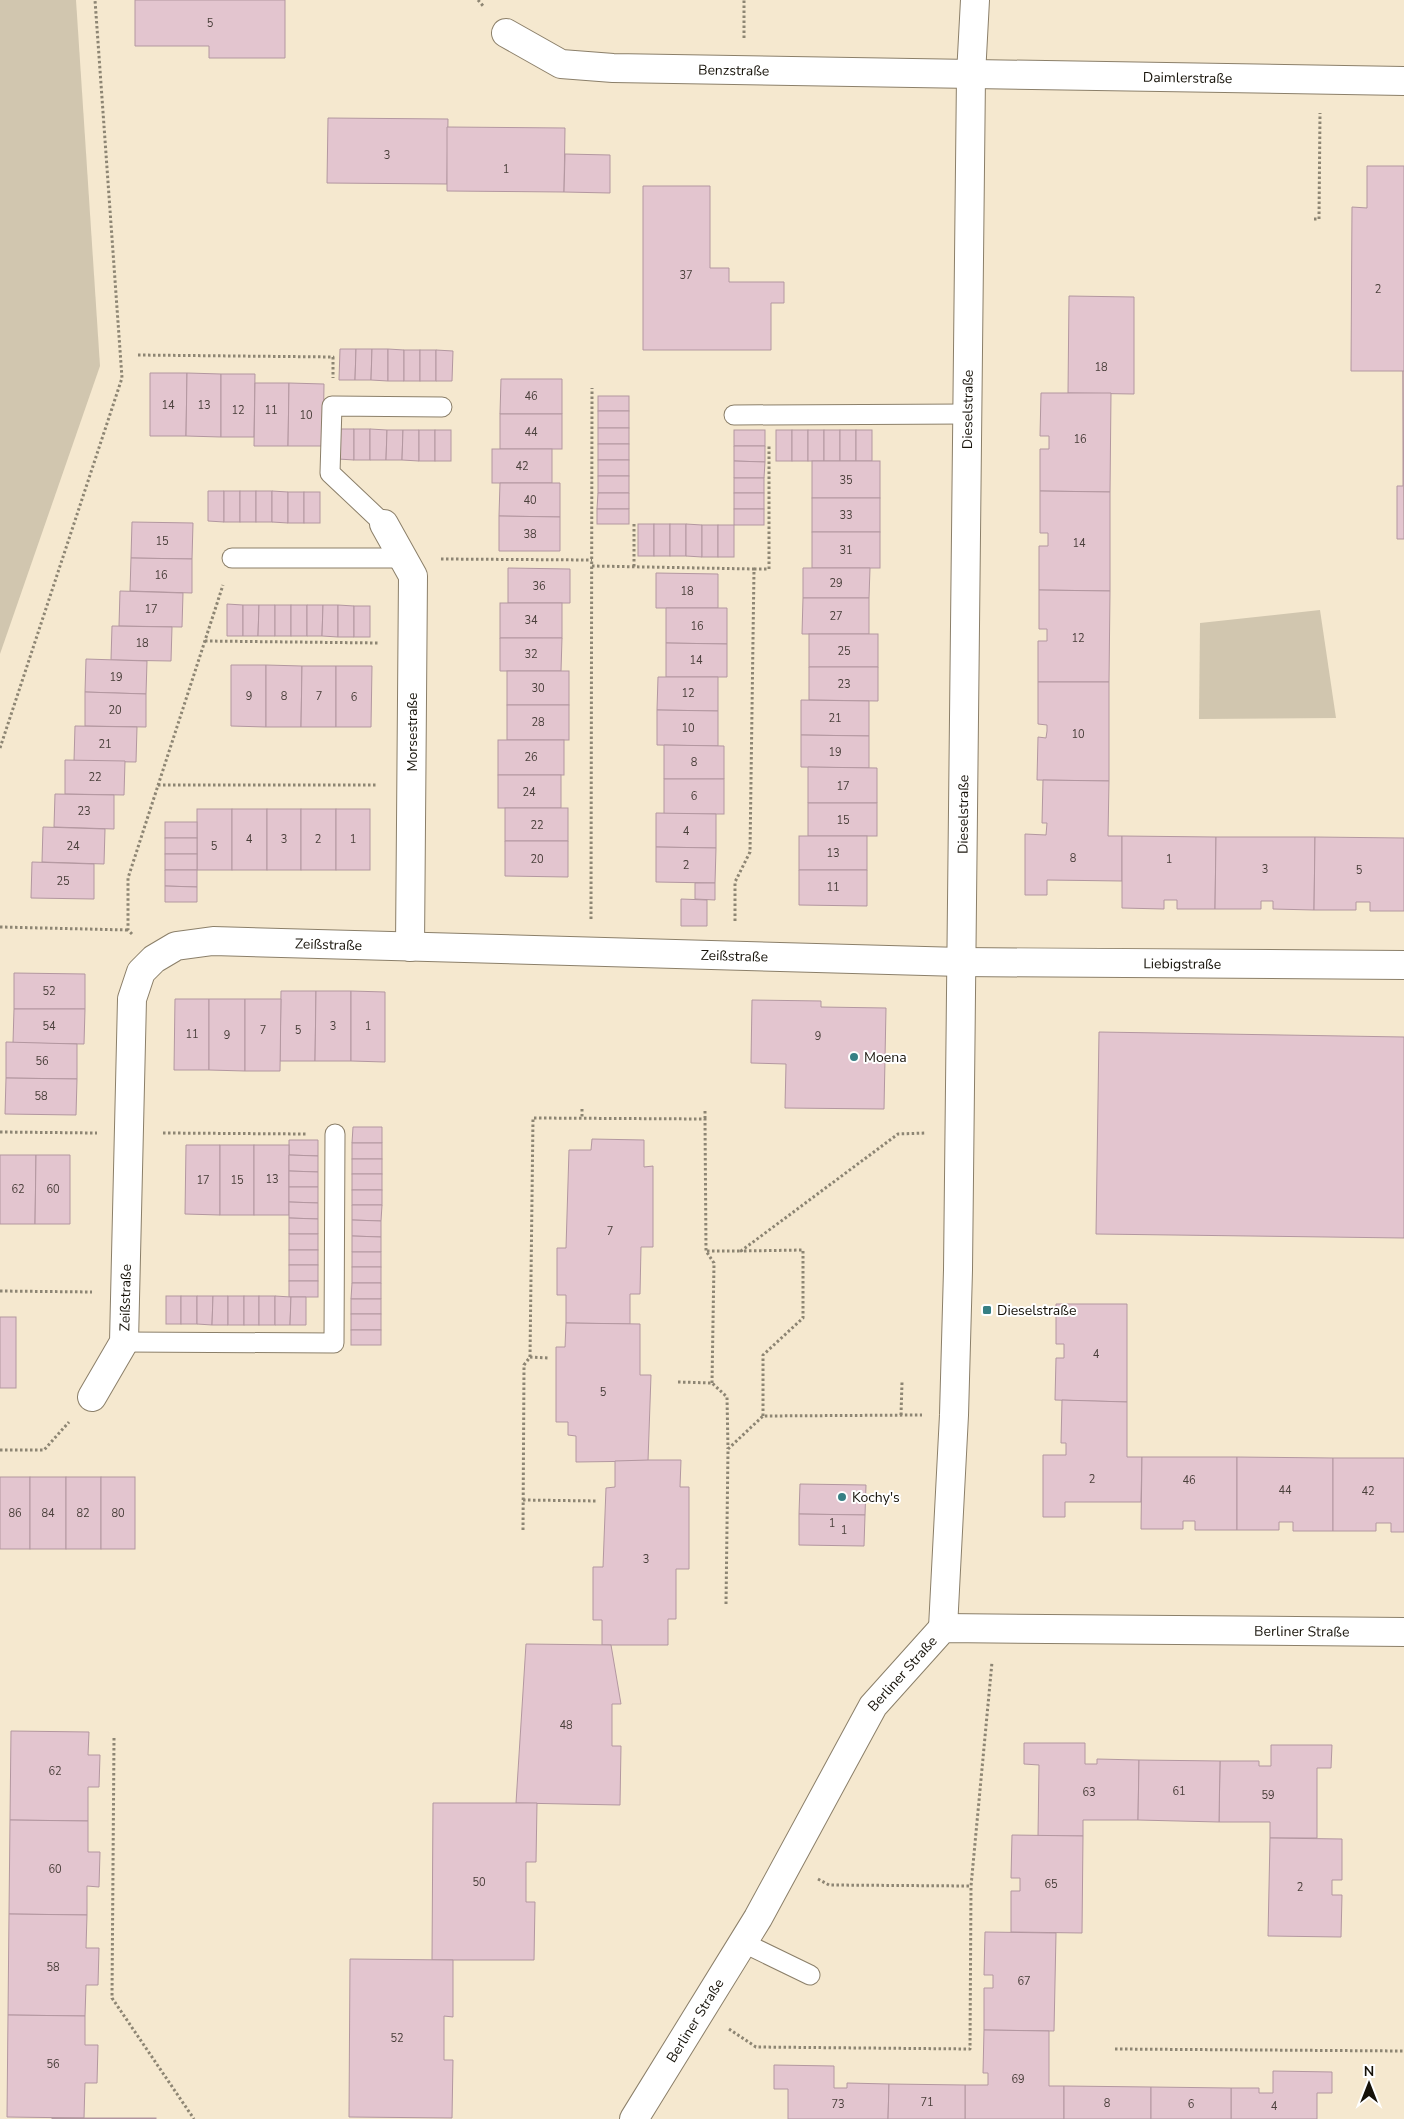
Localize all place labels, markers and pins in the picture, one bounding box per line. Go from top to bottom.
place label: Moena [864,1048,907,1067]
marker: Moena [848,1051,860,1063]
place label: Dieselstraße [997,1301,1076,1320]
marker: Dieselstraße [981,1304,993,1316]
place label: Kochy's [852,1488,900,1507]
marker: Kochy's [836,1491,848,1503]

